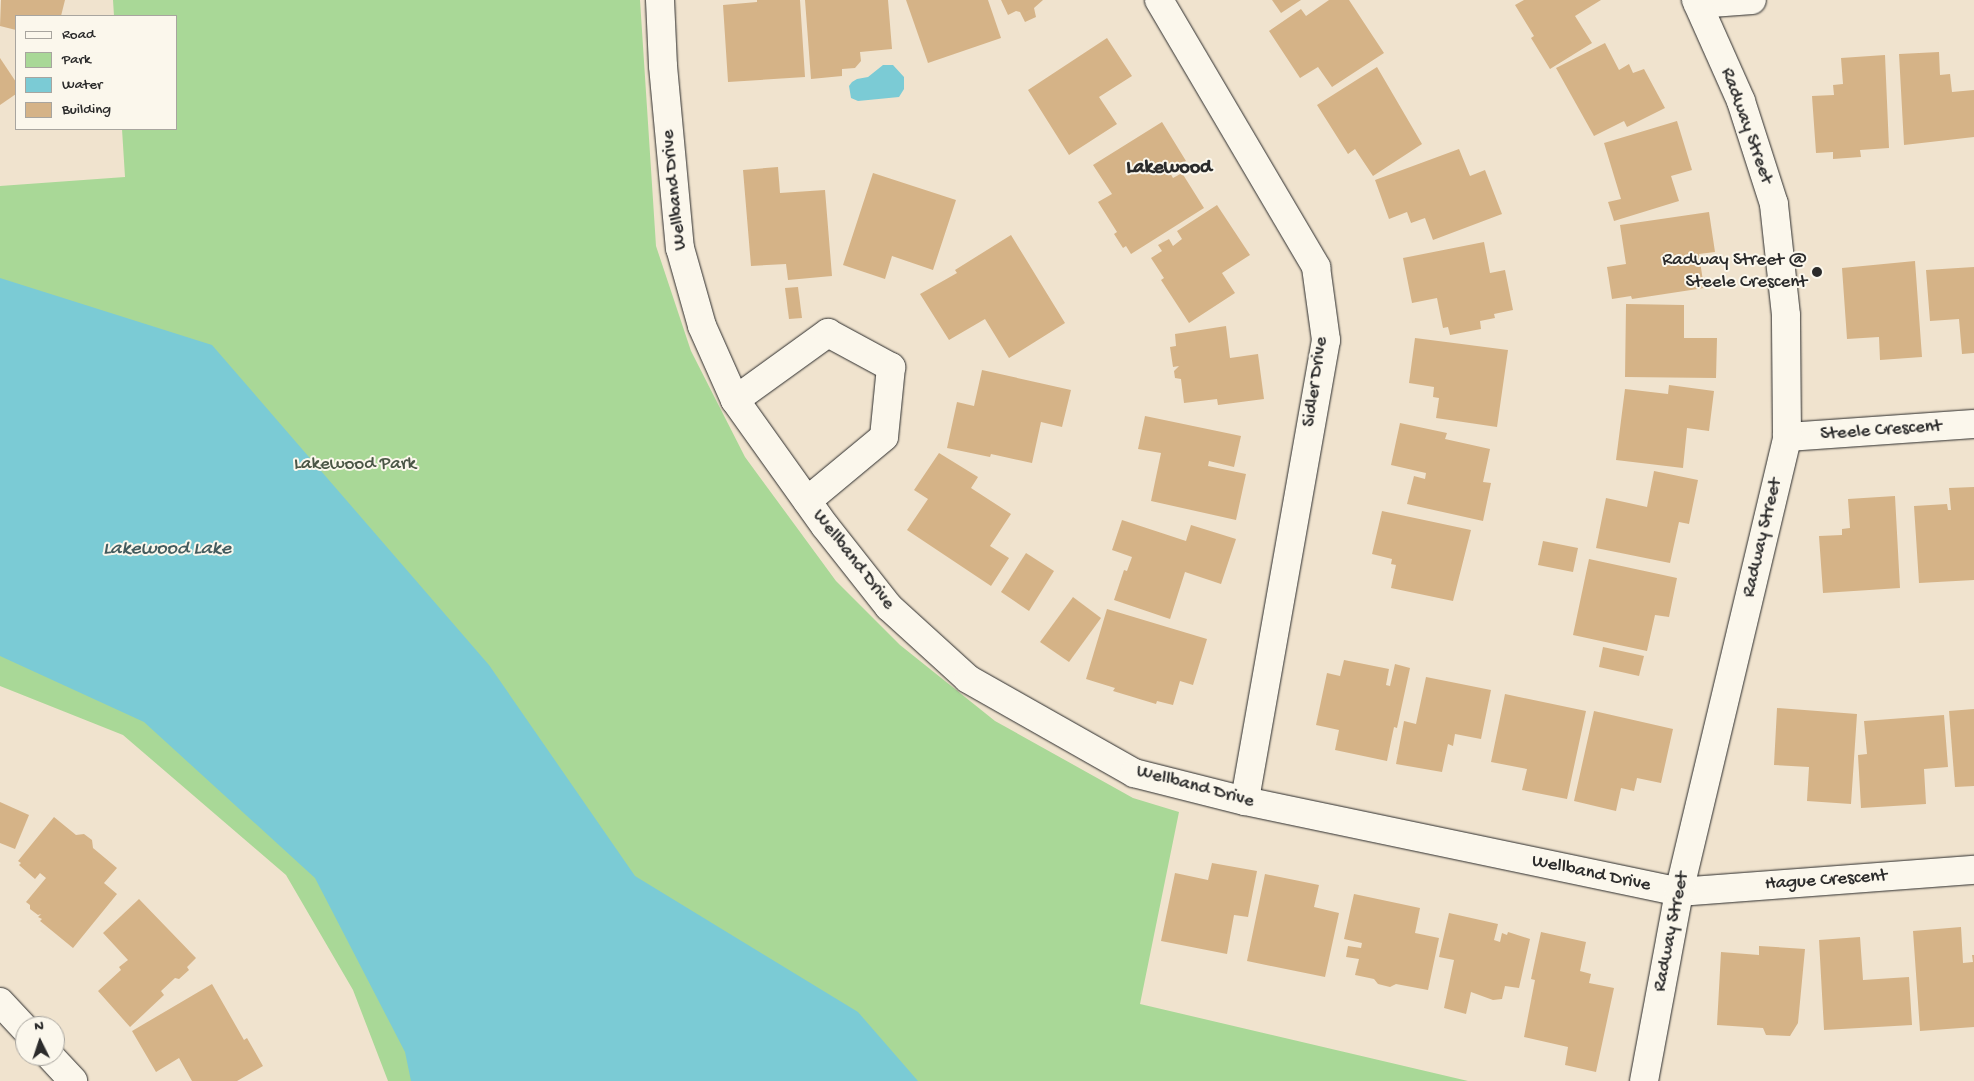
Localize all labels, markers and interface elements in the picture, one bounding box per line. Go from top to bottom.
legend [15,15,178,130]
text: Road [62,26,95,44]
text: Park [62,51,91,69]
street label: Radway Street [1715,65,1777,187]
text: Water [62,76,102,94]
text: Building [62,101,111,119]
street label: Wellband Drive [657,129,693,251]
district label: Lakewood [1126,156,1212,180]
place label: Radway Street @ Steele Crescent [1662,250,1807,294]
marker: Radway Street @ Steele Crescent [1811,266,1823,278]
street label: Sidler Drive [1298,336,1334,428]
street label: Steele Crescent [1820,415,1942,447]
park label: Lakewood Park [294,454,416,476]
street label: Radway Street [1738,476,1788,600]
street label: Wellband Drive [807,505,899,615]
water label: Lakewood Lake [103,537,231,561]
street label: Wellband Drive [1134,760,1256,814]
street label: Wellband Drive [1529,850,1653,898]
street label: Hague Crescent [1764,865,1888,897]
street label: Radway Street [1649,870,1695,994]
north arrow [15,1016,65,1066]
text: N [34,1018,44,1035]

